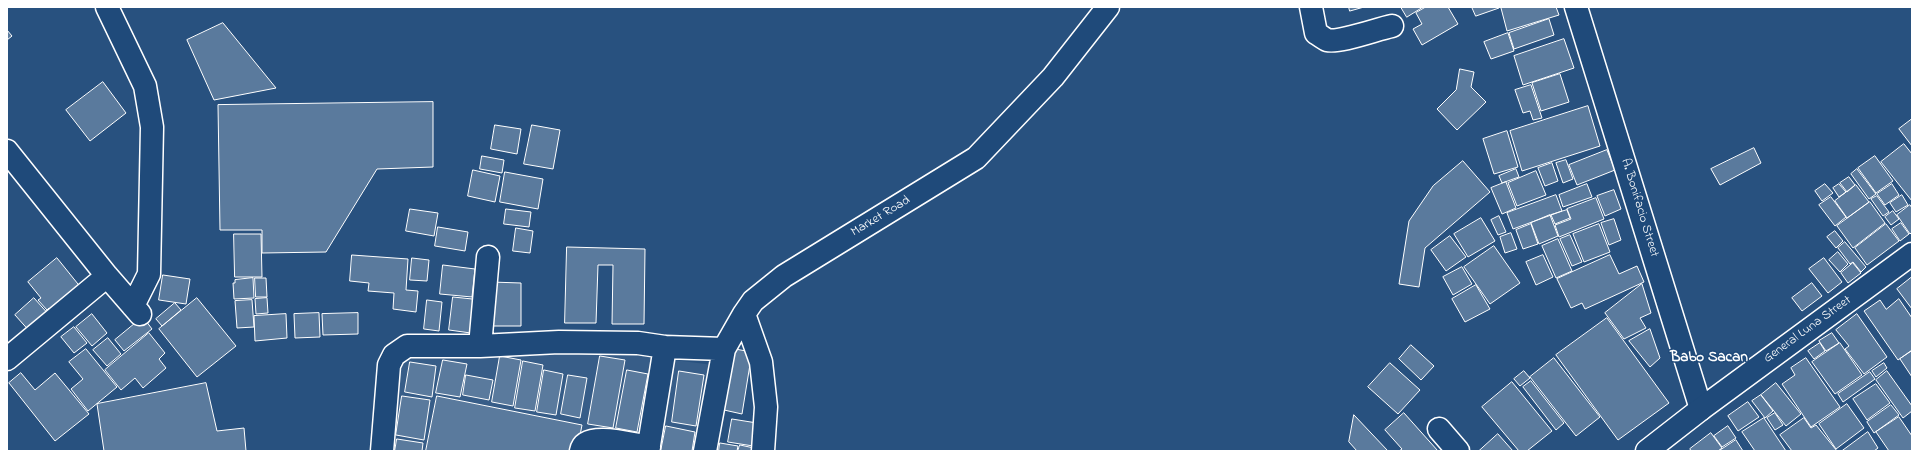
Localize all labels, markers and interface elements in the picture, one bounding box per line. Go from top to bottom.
street label: A. Bonifacio Street [1617,157,1661,259]
street label: Market Road [849,193,913,241]
street label: General Luna Street [1761,293,1855,367]
district label: Babo Sacan [1670,350,1748,368]

